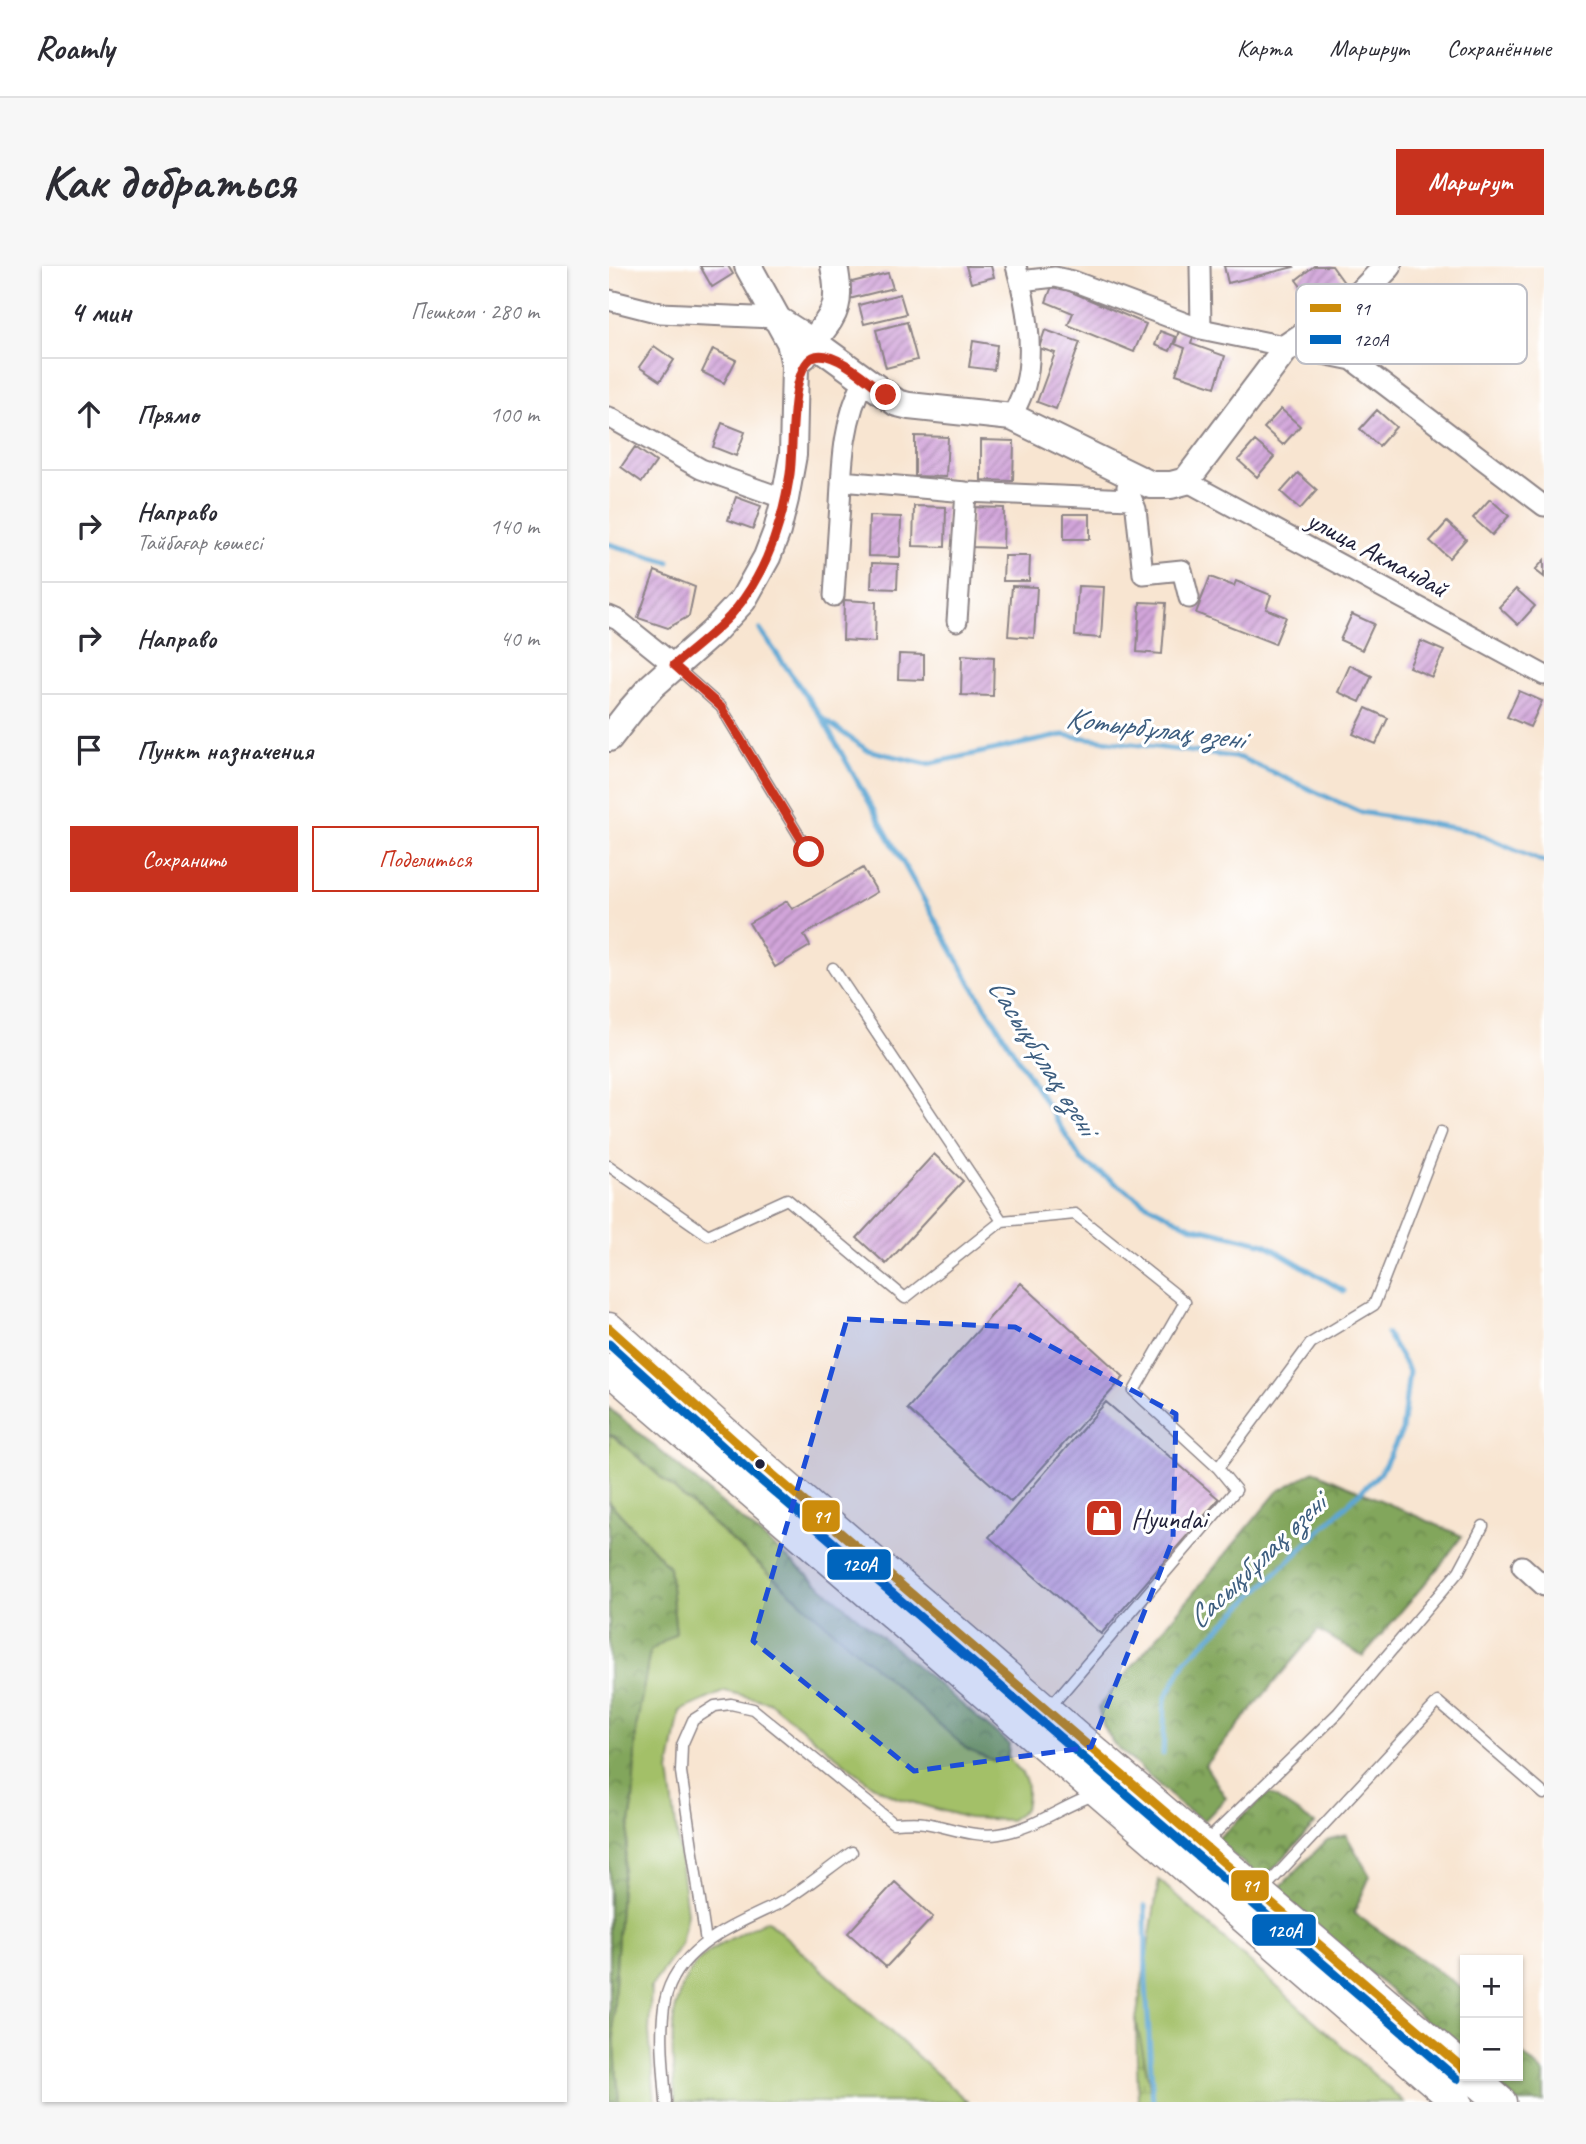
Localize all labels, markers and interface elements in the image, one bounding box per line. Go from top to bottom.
text: Roamly [35,27,114,69]
text: Карта [1237,33,1292,63]
text: Маршрут [1330,33,1409,63]
text: Сохранённые [1447,33,1551,63]
button: Маршрут [1396,149,1544,215]
text: Как добраться [42,151,295,213]
legend [1296,284,1527,364]
text: 4 мин [70,293,131,331]
text: Пешком · 280 m [411,297,539,326]
text: 91 [1353,297,1372,321]
text: 120А [1353,328,1390,352]
route end [870,379,901,410]
icon: ahead [70,395,108,433]
text: Прямо [137,398,199,431]
text: 100 m [490,400,539,429]
text: Направо [137,495,216,528]
street label: улица Акмандай [1299,501,1455,606]
icon: right [70,507,108,545]
text: 140 m [490,512,539,541]
text: Тайбағар көшесі [137,528,262,557]
icon: right [70,619,108,657]
text: Направо [137,622,216,655]
text: 40 m [500,624,539,653]
water label: Қотырбұлақ өзені [1064,698,1253,759]
icon: arrive [70,731,108,769]
text: Пункт назначения [137,734,313,767]
button: Сохранить [70,826,298,892]
button: Поделиться [312,826,539,892]
route start [793,836,824,867]
water label: Сасықбұлақ өзені [980,971,1110,1148]
unlabelled marker [753,1457,767,1471]
water label: Сасықбұлақ өзені [1179,1480,1338,1636]
shop icon: Hyundai [1083,1497,1125,1539]
line badge: 91 [801,1499,841,1533]
place label: Hyundai [1131,1501,1211,1536]
text: 91 [813,1505,832,1529]
line badge: 120А [826,1548,892,1581]
text: 120А [841,1553,878,1577]
line badge: 91 [1230,1869,1270,1902]
text: 91 [1242,1874,1261,1898]
line badge: 120А [1251,1913,1317,1947]
text: 120А [1266,1919,1303,1943]
map controls [1460,1955,1523,2081]
button: + [1460,1955,1523,2018]
button: − [1460,2018,1523,2081]

